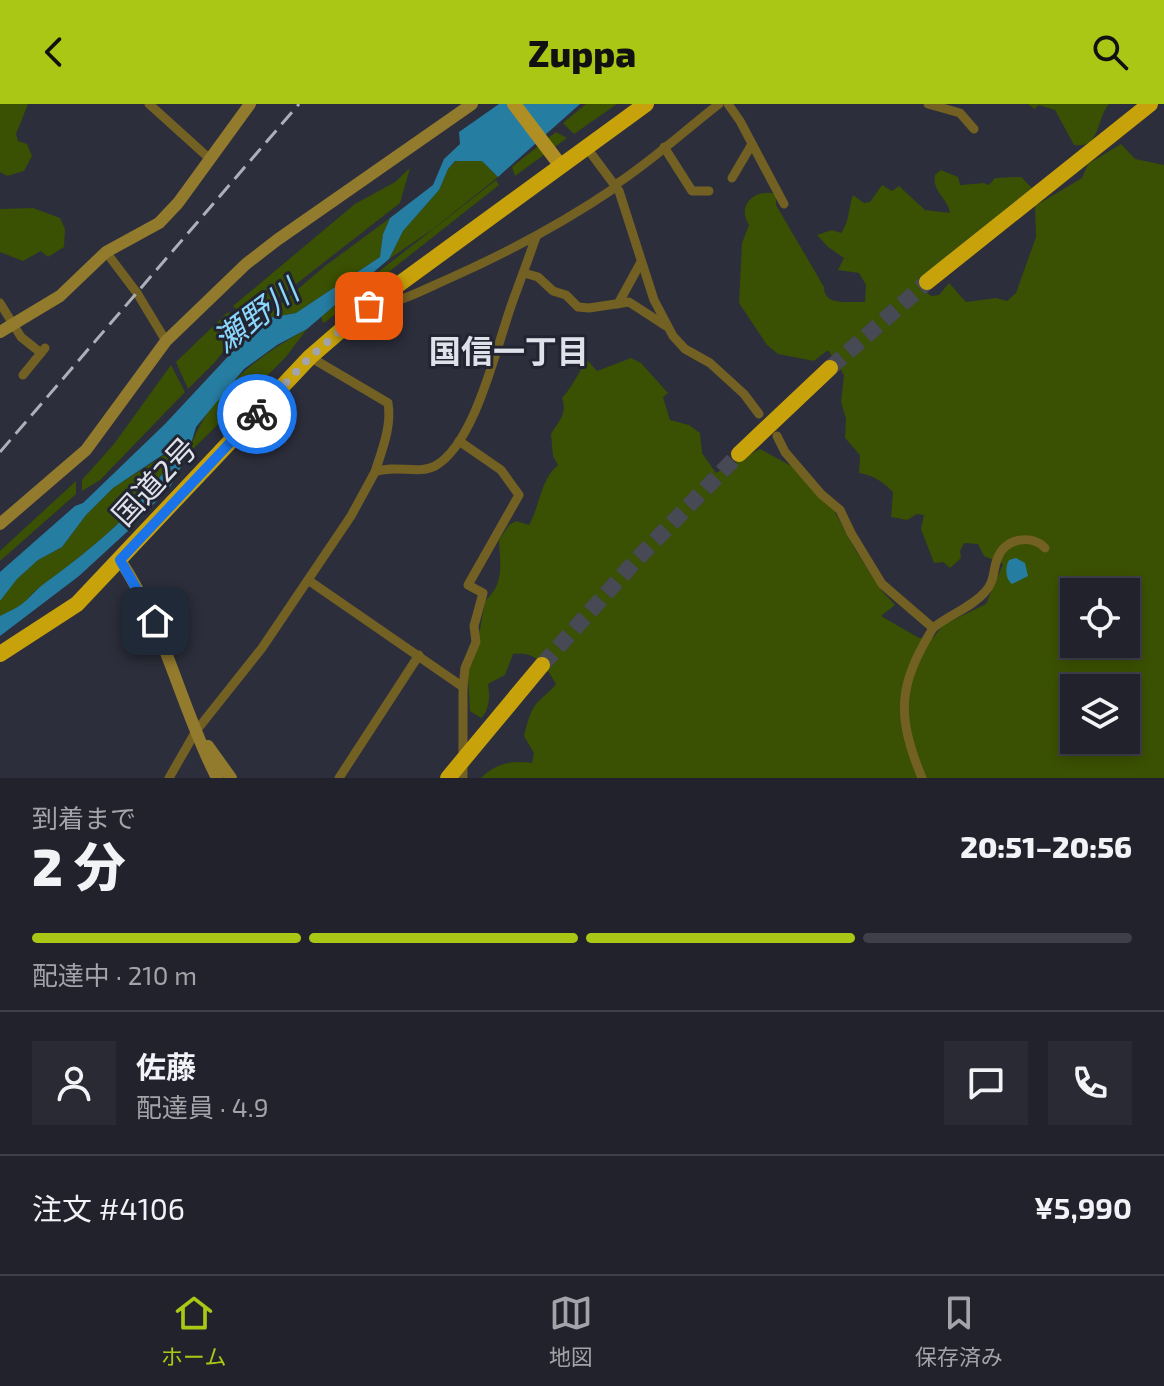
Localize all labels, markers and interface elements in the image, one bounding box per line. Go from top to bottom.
icon: back [32,30,76,74]
icon: search [1088,30,1132,74]
text: Zuppa [528,31,636,74]
water label: 瀬野川 [205,269,307,358]
pin [335,272,403,340]
icon: bag [347,284,391,328]
district label: 国信一丁目 [429,331,589,369]
courier [217,374,297,454]
icon: bike [235,392,279,436]
street label: 国道2号 [104,429,203,532]
map controls [1060,578,1140,754]
button: locate [1060,578,1140,658]
pin [121,587,189,655]
icon: home [133,599,177,643]
button: layers [1060,674,1140,754]
text: 到着まで [32,802,136,833]
text: 20:51–20:56 [960,828,1132,864]
text: 2 分 [32,834,126,896]
text: 配達中 · 210 m [32,959,197,990]
button: person [32,1041,116,1125]
button: chat [944,1041,1028,1125]
button: phone [1048,1041,1132,1125]
text: 佐藤 [136,1048,196,1084]
text: 配達員 · 4.9 [136,1091,269,1122]
text: ¥5,990 [1034,1189,1132,1225]
text: 注文 #4106 [32,1190,185,1226]
tab: ホーム [161,1291,226,1371]
tab: 地図 [549,1291,593,1371]
tab: 保存済み [915,1291,1003,1371]

